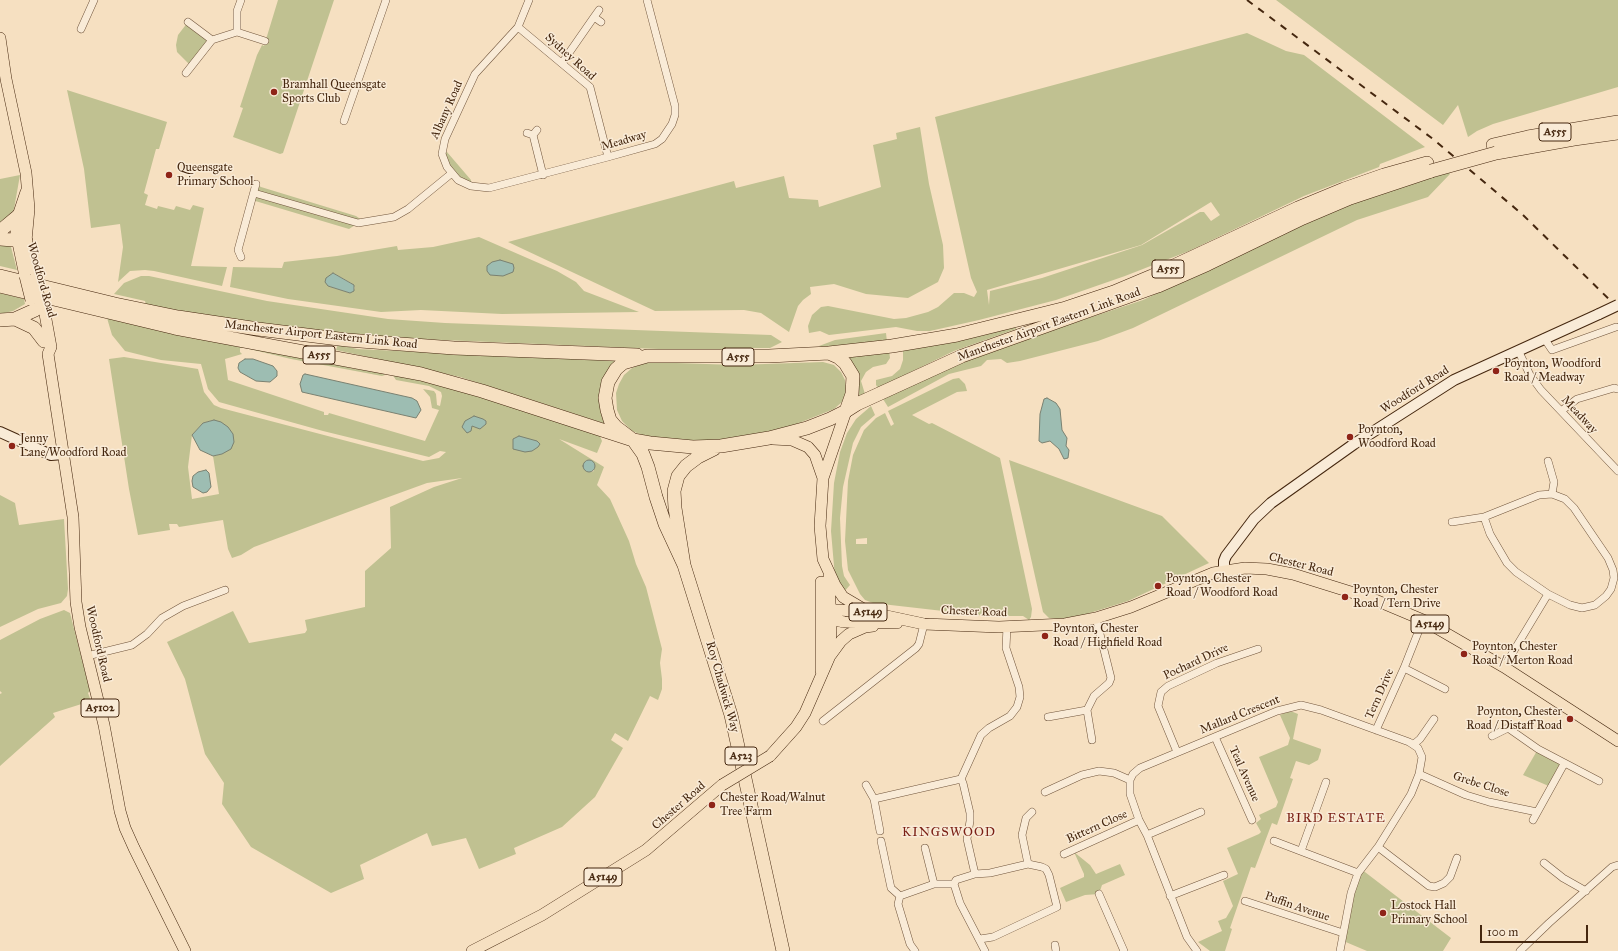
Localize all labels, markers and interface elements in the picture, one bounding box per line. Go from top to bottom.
street label: Sydney Road [542,30,598,84]
place label: Bramhall Queensgate Sports Club [282,78,386,106]
street label: Albany Road [428,79,466,141]
marker: Bramhall Queensgate Sports Club [269,87,279,97]
road number: A555 [1539,123,1571,141]
street label: Meadway [600,128,648,154]
place label: Queensgate Primary School [177,161,254,189]
marker: Queensgate Primary School [164,170,174,180]
street label: Woodford Road [23,241,59,319]
road number: A555 [1152,260,1184,278]
street label: Manchester Airport Eastern Link Road [955,285,1143,365]
street label: Manchester Airport Eastern Link Road [224,318,418,352]
road number: A555 [303,346,335,364]
road number: A555 [722,348,754,366]
place label: Poynton, Woodford Road / Meadway [1504,357,1601,385]
street label: Woodford Road [1378,363,1452,417]
marker: Poynton, Woodford Road / Meadway [1491,366,1501,376]
street label: Meadway [1558,393,1600,437]
place label: Poynton, Woodford Road [1358,423,1436,451]
place label: Jenny Lane/Woodford Road [20,432,127,460]
marker: Poynton, Woodford Road [1345,432,1355,442]
marker: Jenny Lane/Woodford Road [7,441,17,451]
street label: Chester Road [1267,550,1335,580]
place label: Poynton, Chester Road / Woodford Road [1166,572,1278,600]
marker: Poynton, Chester Road / Woodford Road [1153,581,1163,591]
place label: Poynton, Chester Road / Tern Drive [1353,583,1441,611]
marker: Poynton, Chester Road / Tern Drive [1340,592,1350,602]
road number: A5149 [849,603,887,621]
street label: Woodford Road [82,604,114,684]
street label: Chester Road [941,604,1007,620]
road number: A5149 [1411,615,1449,633]
place label: Poynton, Chester Road / Highfield Road [1053,622,1162,650]
marker: Poynton, Chester Road / Highfield Road [1040,631,1050,641]
street label: Roy Chadwick Way [702,640,742,734]
place label: Poynton, Chester Road / Merton Road [1472,640,1573,668]
street label: Pochard Drive [1161,641,1231,683]
marker: Poynton, Chester Road / Merton Road [1459,649,1469,659]
street label: Tern Drive [1363,667,1397,721]
street label: Mallard Crescent [1198,692,1282,738]
road number: A5102 [81,699,119,717]
place label: Poynton, Chester Road / Distaff Road [1466,705,1562,733]
marker: Poynton, Chester Road / Distaff Road [1565,714,1575,724]
street label: Teal Avenue [1225,744,1263,804]
road number: A523 [725,747,757,765]
street label: Grebe Close [1451,769,1511,801]
street label: Chester Road [649,779,709,833]
place label: Chester Road/Walnut Tree Farm [720,791,826,819]
marker: Chester Road/Walnut Tree Farm [707,800,717,810]
street label: Bittern Close [1064,807,1130,847]
district label: BIRD ESTATE [1286,811,1386,827]
district label: KINGSWOOD [902,825,996,841]
road number: A5149 [584,868,622,886]
street label: Puffin Avenue [1263,889,1331,925]
place label: Lostock Hall Primary School [1391,899,1468,927]
marker: Lostock Hall Primary School [1378,908,1388,918]
scale bar [1482,917,1590,943]
text: 100 m [1487,925,1518,939]

